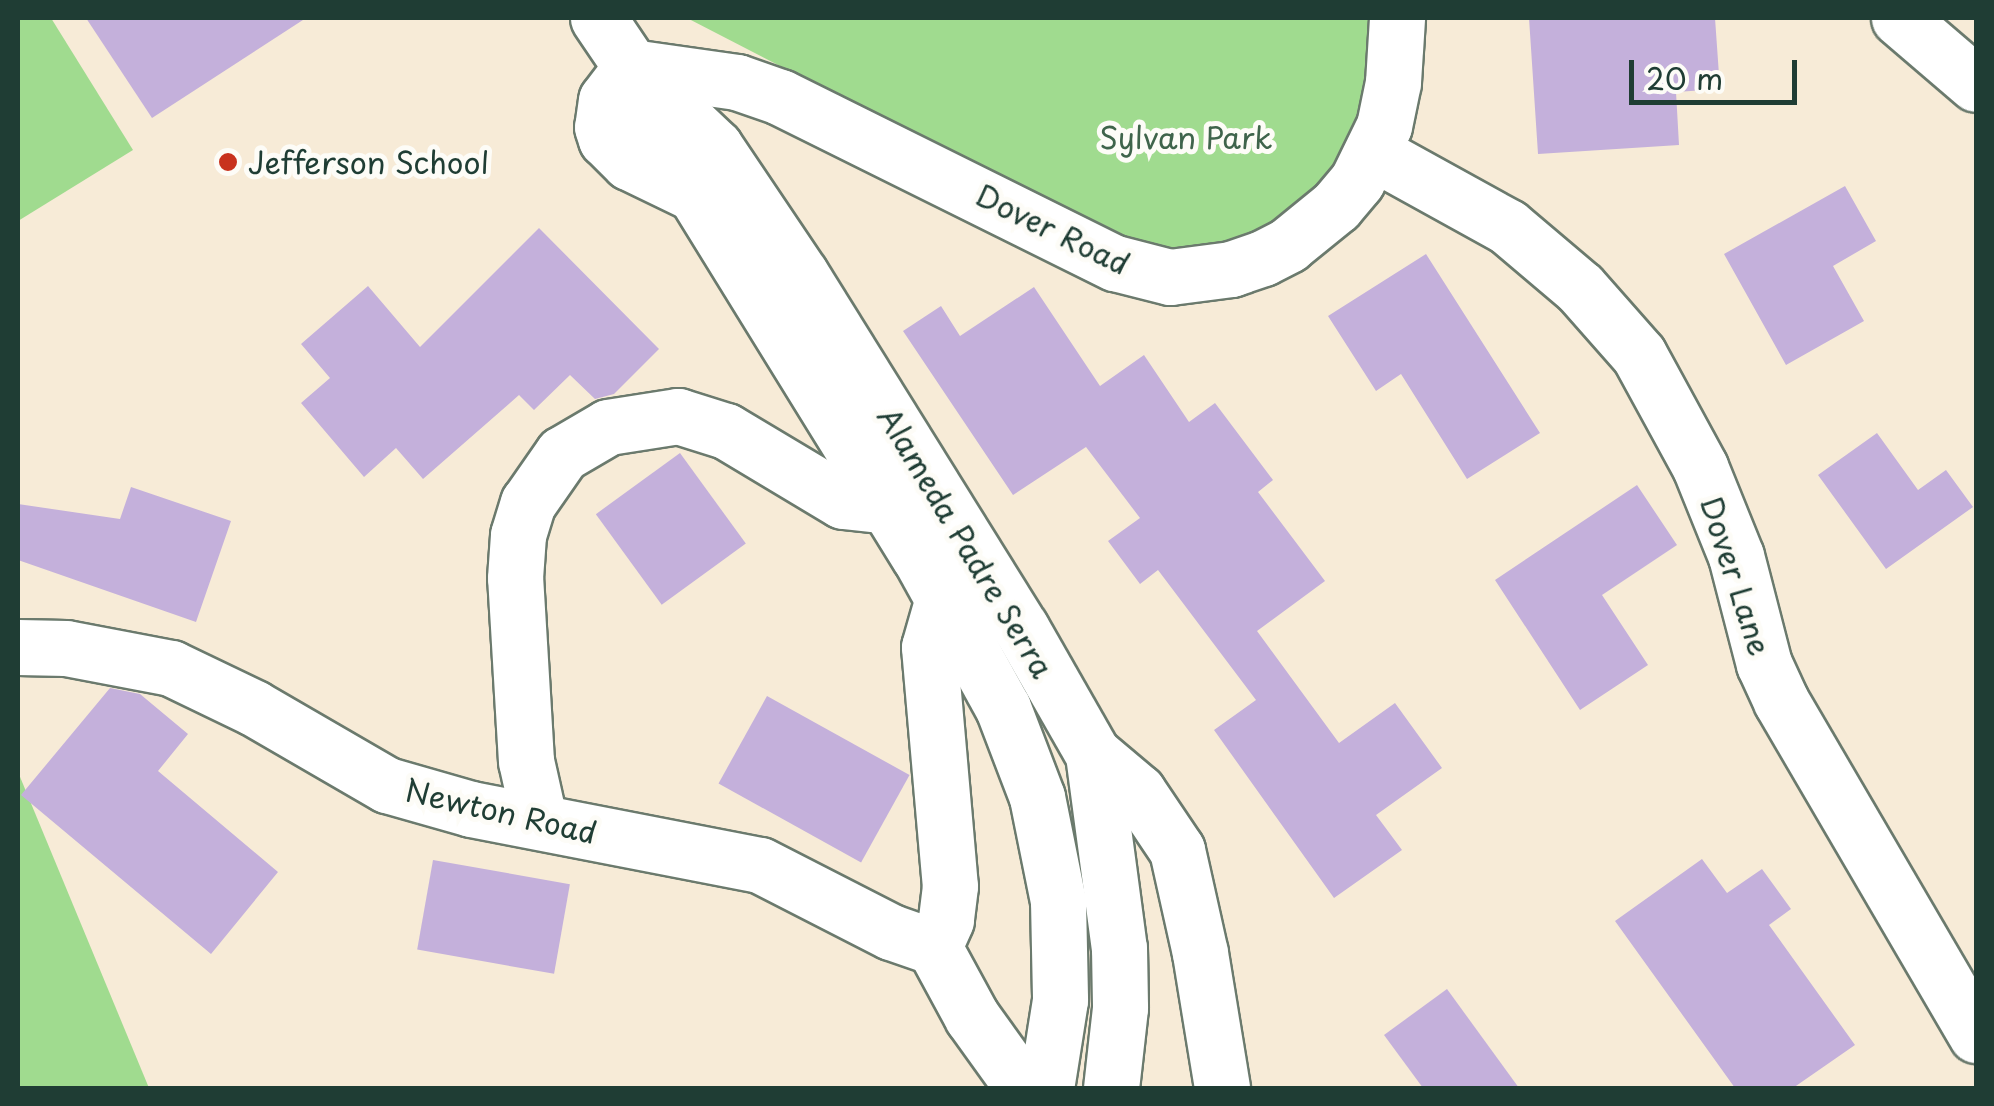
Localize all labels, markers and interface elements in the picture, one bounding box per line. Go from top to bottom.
scale bar [1634,40,1802,102]
text: 20 m [1646,55,1723,100]
park label: Sylvan Park [1100,119,1272,155]
place label: Jefferson School [248,144,488,180]
marker: Jefferson School [217,151,239,173]
street label: Dover Road [970,176,1136,282]
street label: Alameda Padre Serra [871,401,1061,683]
street label: Dover Lane [1694,492,1778,660]
street label: Newton Road [402,772,600,850]

